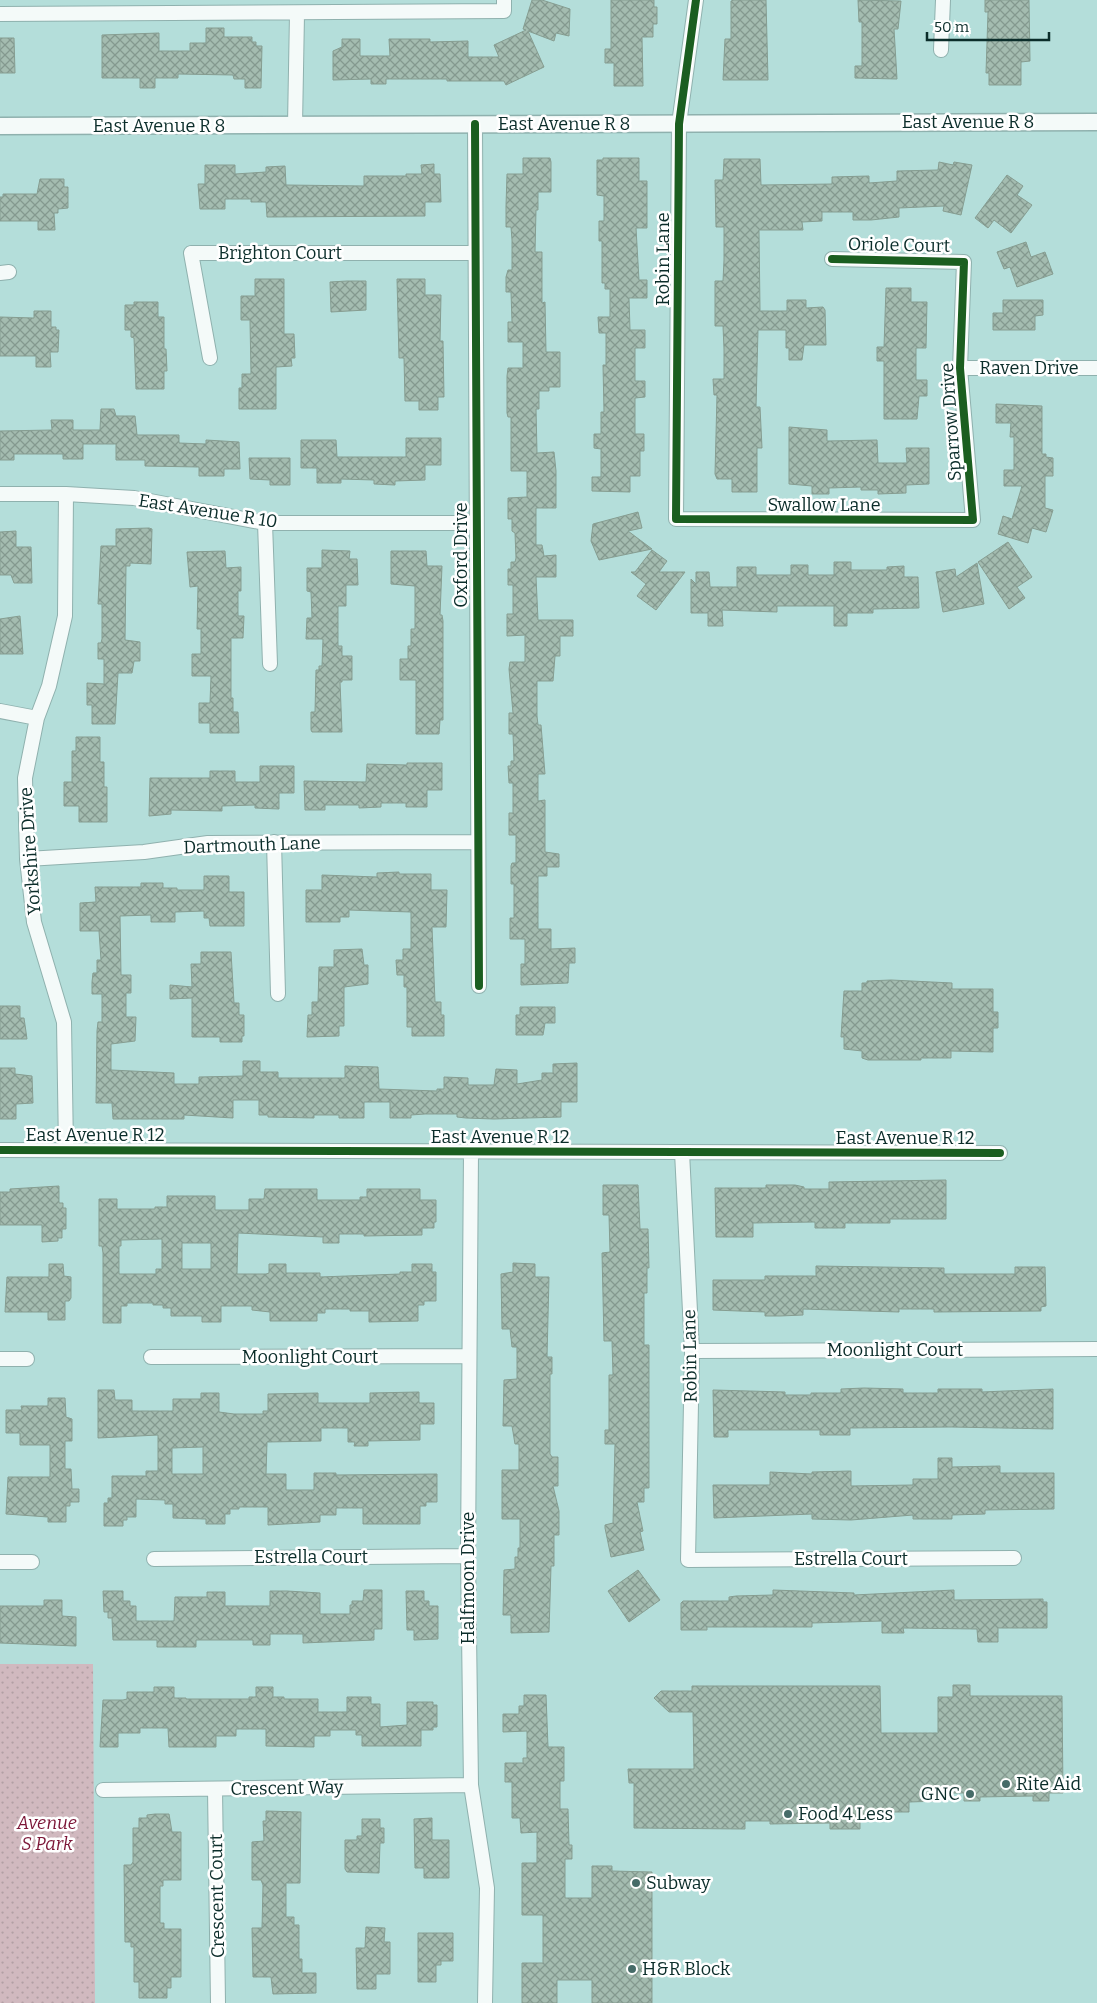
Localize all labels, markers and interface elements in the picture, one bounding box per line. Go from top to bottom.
scale bar [927,10,1050,42]
text: 50 m [934,18,970,36]
street label: East Avenue R 8 [902,111,1034,133]
street label: East Avenue R 8 [498,113,630,135]
street label: East Avenue R 8 [93,115,225,137]
street label: Robin Lane [652,212,674,306]
street label: Oriole Court [848,233,951,257]
street label: Brighton Court [218,242,343,264]
street label: Raven Drive [979,357,1079,379]
street label: Sparrow Drive [936,362,966,482]
street label: East Avenue R 10 [137,489,279,533]
street label: Swallow Lane [767,494,881,516]
street label: Oxford Drive [450,502,472,608]
street label: Yorkshire Drive [15,786,45,916]
street label: Dartmouth Lane [183,832,321,858]
street label: East Avenue R 12 [26,1124,164,1146]
street label: East Avenue R 12 [431,1126,569,1148]
street label: East Avenue R 12 [836,1127,974,1149]
street label: Robin Lane [678,1309,702,1403]
street label: Moonlight Court [827,1339,964,1361]
street label: Moonlight Court [242,1346,379,1368]
street label: Halfmoon Drive [457,1512,479,1644]
street label: Estrella Court [254,1546,368,1568]
street label: Estrella Court [794,1548,908,1570]
place label: Rite Aid [1016,1773,1081,1795]
street label: Crescent Way [230,1776,344,1800]
marker: Rite Aid [1000,1778,1012,1790]
place label: GNC [921,1783,960,1805]
marker: GNC [964,1788,976,1800]
place label: Food 4 Less [798,1803,893,1825]
marker: Food 4 Less [782,1808,794,1820]
park label: Avenue S Park [16,1812,77,1855]
street label: Crescent Court [205,1833,229,1958]
place label: Subway [646,1872,711,1894]
marker: Subway [630,1877,642,1889]
place label: H&R Block [642,1958,731,1980]
marker: H&R Block [626,1963,638,1975]

